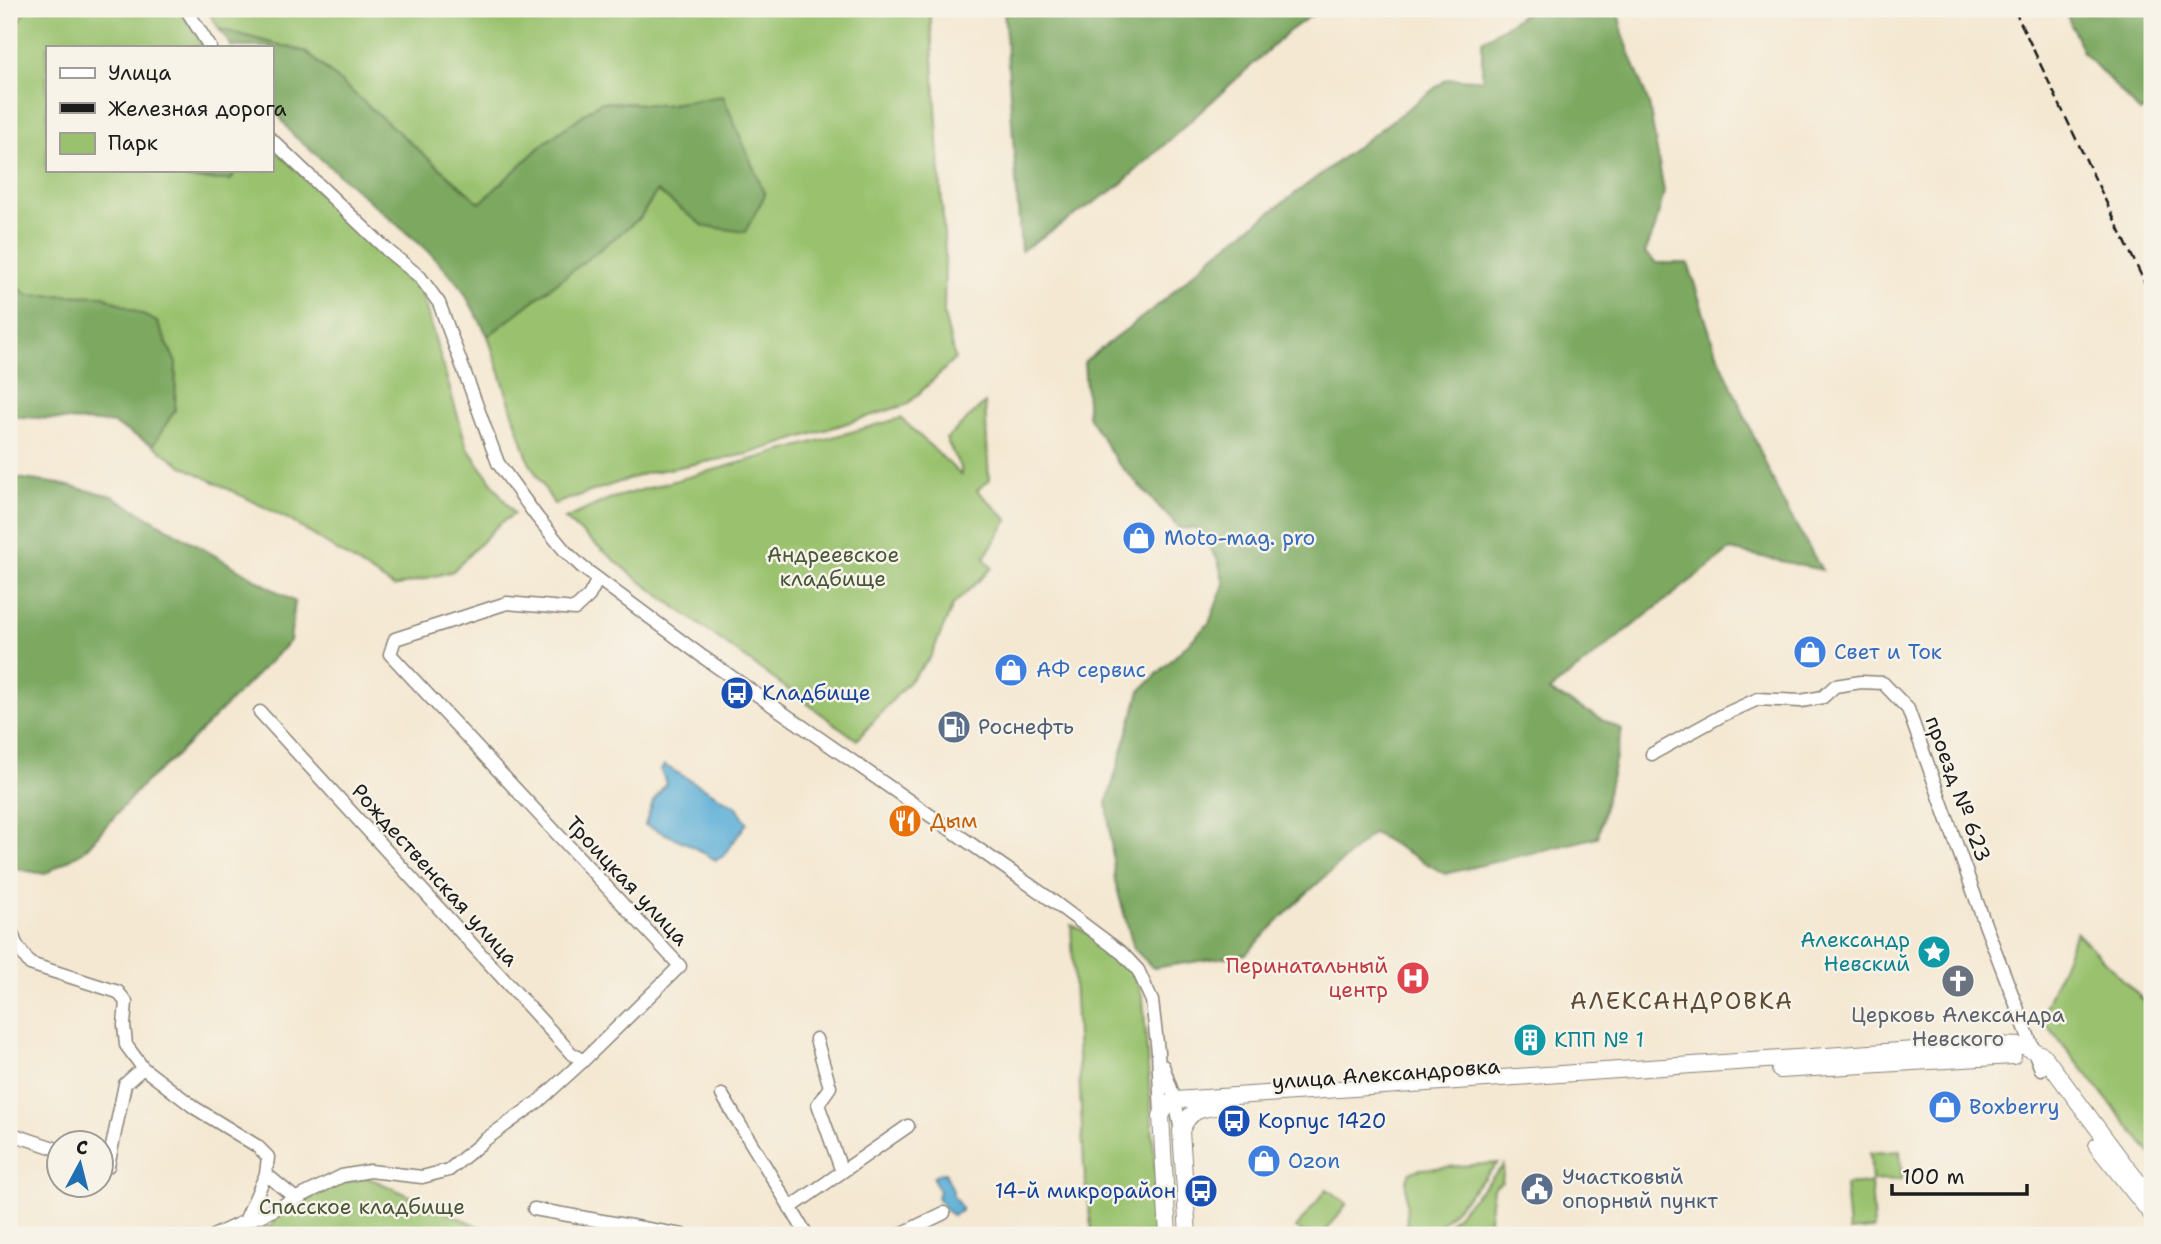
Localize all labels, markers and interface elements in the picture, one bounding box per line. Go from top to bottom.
legend [46,46,273,172]
text: Улица [108,59,171,87]
text: Железная дорога [108,95,287,123]
text: Парк [108,129,158,157]
shop icon: Moto-mag. pro [1120,519,1158,557]
place label: Moto-mag. pro [1164,524,1315,552]
park label: Андреевское кладбище [767,541,899,593]
shop icon: Свет и Ток [1791,633,1829,671]
place label: Свет и Ток [1834,638,1942,666]
shop icon: АФ сервис [992,651,1030,689]
place label: АФ сервис [1036,656,1146,684]
bus stop icon: Кладбище [718,674,756,712]
place label: Кладбище [762,679,871,707]
fuel station icon: Роснефть [935,708,973,746]
street label: проезд № 623 [1919,712,1997,866]
place label: Роснефть [978,713,1074,741]
street label: Рождественская улица [345,778,525,972]
restaurant icon: Дым [886,802,924,840]
place label: Дым [930,807,977,835]
street label: Троицкая улица [560,810,694,952]
place label: Александр Невский [1800,926,1910,978]
place icon: Александр Невский [1915,933,1953,971]
place label: Перинатальный центр [1226,952,1388,1004]
hospital icon: Перинатальный центр [1394,959,1432,997]
church icon: Церковь Александра Невского [1939,962,1977,1000]
district label: АЛЕКСАНДРОВКА [1570,986,1794,1016]
place label: Церковь Александра Невского [1851,1001,2065,1053]
building icon: КПП № 1 [1511,1021,1549,1059]
place label: КПП № 1 [1554,1026,1644,1054]
street label: улица Александровка [1271,1052,1501,1096]
shop icon: Boxberry [1926,1088,1964,1126]
place label: Boxberry [1969,1093,2060,1121]
bus stop icon: Корпус 1420 [1215,1102,1253,1140]
place label: Корпус 1420 [1258,1107,1387,1135]
north arrow [46,1128,116,1198]
text: С [75,1135,89,1161]
shop icon: Ozon [1245,1142,1283,1180]
place label: Ozon [1288,1147,1340,1175]
scale bar [1892,1153,2026,1197]
place label: Участковый опорный пункт [1562,1163,1718,1215]
text: 100 m [1902,1163,1965,1191]
public building icon: Участковый опорный пункт [1518,1170,1556,1208]
bus stop icon: 14-й микрорайон [1182,1172,1220,1210]
place label: 14-й микрорайон [995,1177,1176,1205]
park label: Спасское кладбище [259,1193,465,1221]

